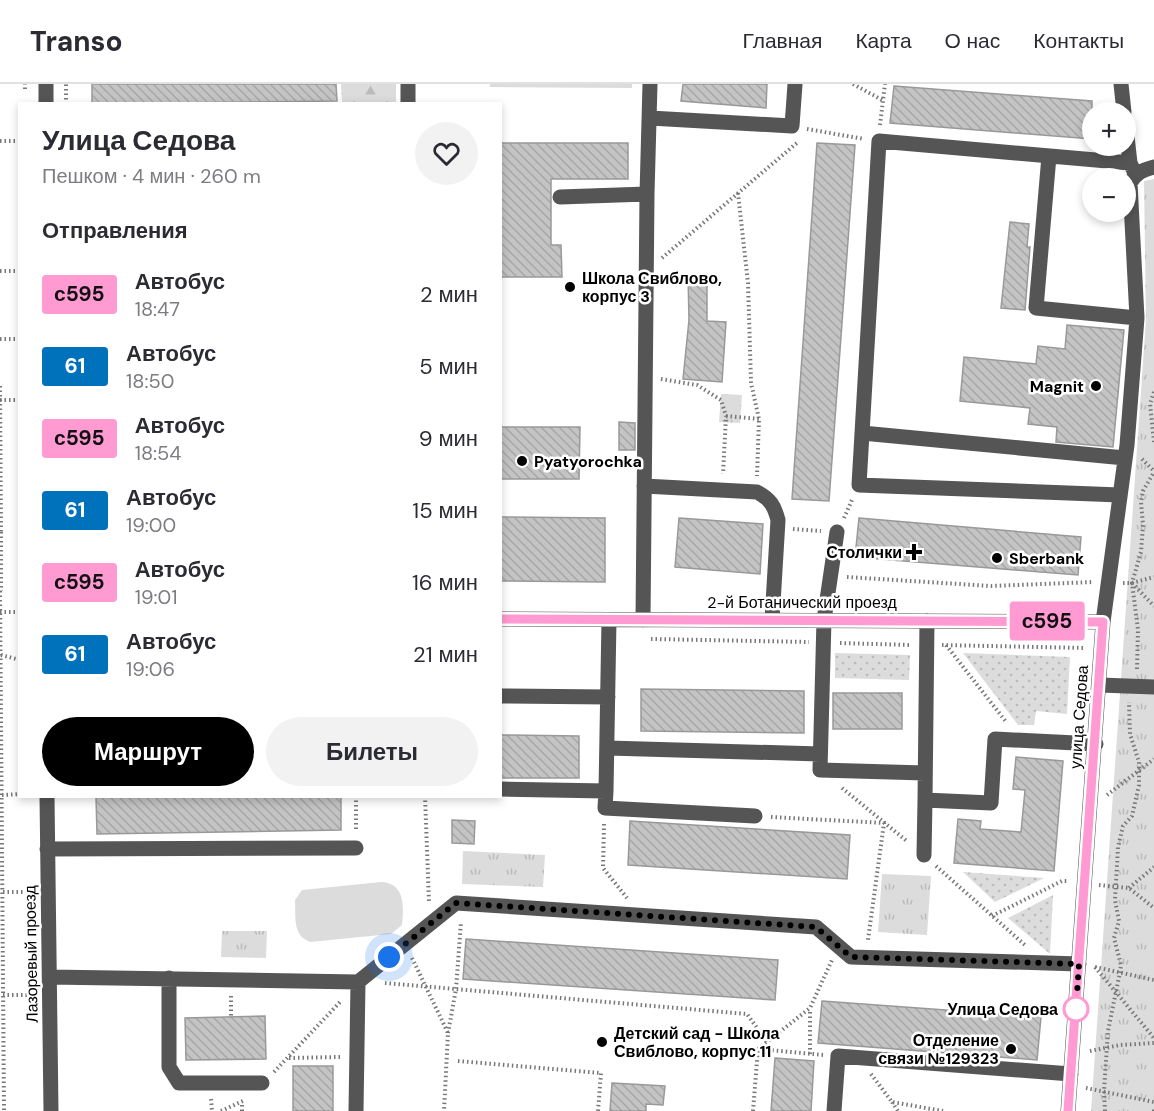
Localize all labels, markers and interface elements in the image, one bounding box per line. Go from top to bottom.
text: Transo [30,23,123,60]
text: Главная [742,27,822,55]
text: Карта [855,27,912,55]
text: О нас [945,27,1000,55]
text: Контакты [1033,27,1124,55]
map controls [1082,102,1136,222]
button: + [1082,102,1136,156]
text: Улица Седова [42,122,235,159]
button: heart [415,122,478,185]
text: Пешком · 4 мин · 260 m [42,163,261,189]
button: − [1082,168,1136,222]
text: Отправления [42,216,188,245]
text: Автобус [135,267,225,296]
place label: Школа Свиблово, корпус 3 [582,268,722,307]
text: с595 [54,280,105,308]
text: 2 мин [420,280,478,309]
marker: Школа Свиблово, корпус 3 [563,280,577,294]
text: 18:47 [135,296,180,322]
text: Автобус [126,339,216,368]
text: 61 [65,352,85,380]
text: 5 мин [419,352,478,381]
text: 18:50 [126,368,174,394]
place label: Magnit [1030,376,1084,397]
marker: Magnit [1089,379,1103,393]
text: Автобус [135,411,225,440]
text: с595 [54,424,105,452]
text: 9 мин [419,424,478,453]
text: 18:54 [135,440,181,466]
place label: Pyatyorochka [534,451,642,472]
marker: Pyatyorochka [515,454,529,468]
text: Автобус [126,483,216,512]
text: 61 [65,496,85,524]
text: 15 мин [412,496,478,525]
text: 19:00 [126,512,176,538]
place label: Столички [826,542,902,563]
marker: Столички [907,545,921,559]
place label: Sberbank [1009,548,1085,569]
marker: Sberbank [990,551,1004,565]
text: Автобус [135,555,225,584]
text: с595 [54,568,105,596]
text: 16 мин [412,568,478,597]
text: 19:01 [135,584,177,610]
street label: 2-й Ботанический проезд [707,592,897,613]
line badge: с595 [1005,602,1089,640]
text: с595 [1022,607,1072,635]
text: Автобус [126,627,216,656]
text: 61 [65,640,85,668]
text: 21 мин [413,640,478,669]
text: 19:06 [126,656,175,682]
street label: улица Седова [1065,664,1093,770]
button: Маршрут [42,717,254,786]
button: Билеты [266,717,478,786]
street label: Лазоревый проезд [19,884,43,1023]
your location [374,942,404,972]
marker: Улица Седова [1063,996,1089,1022]
place label: Улица Седова [947,999,1058,1020]
place label: Детский сад - Школа Свиблово, корпус 11 [614,1023,780,1062]
place label: Отделение связи №129323 [878,1030,999,1069]
marker: Детский сад - Школа Свиблово, корпус 11 [595,1035,609,1049]
marker: Отделение связи №129323 [1004,1042,1018,1056]

